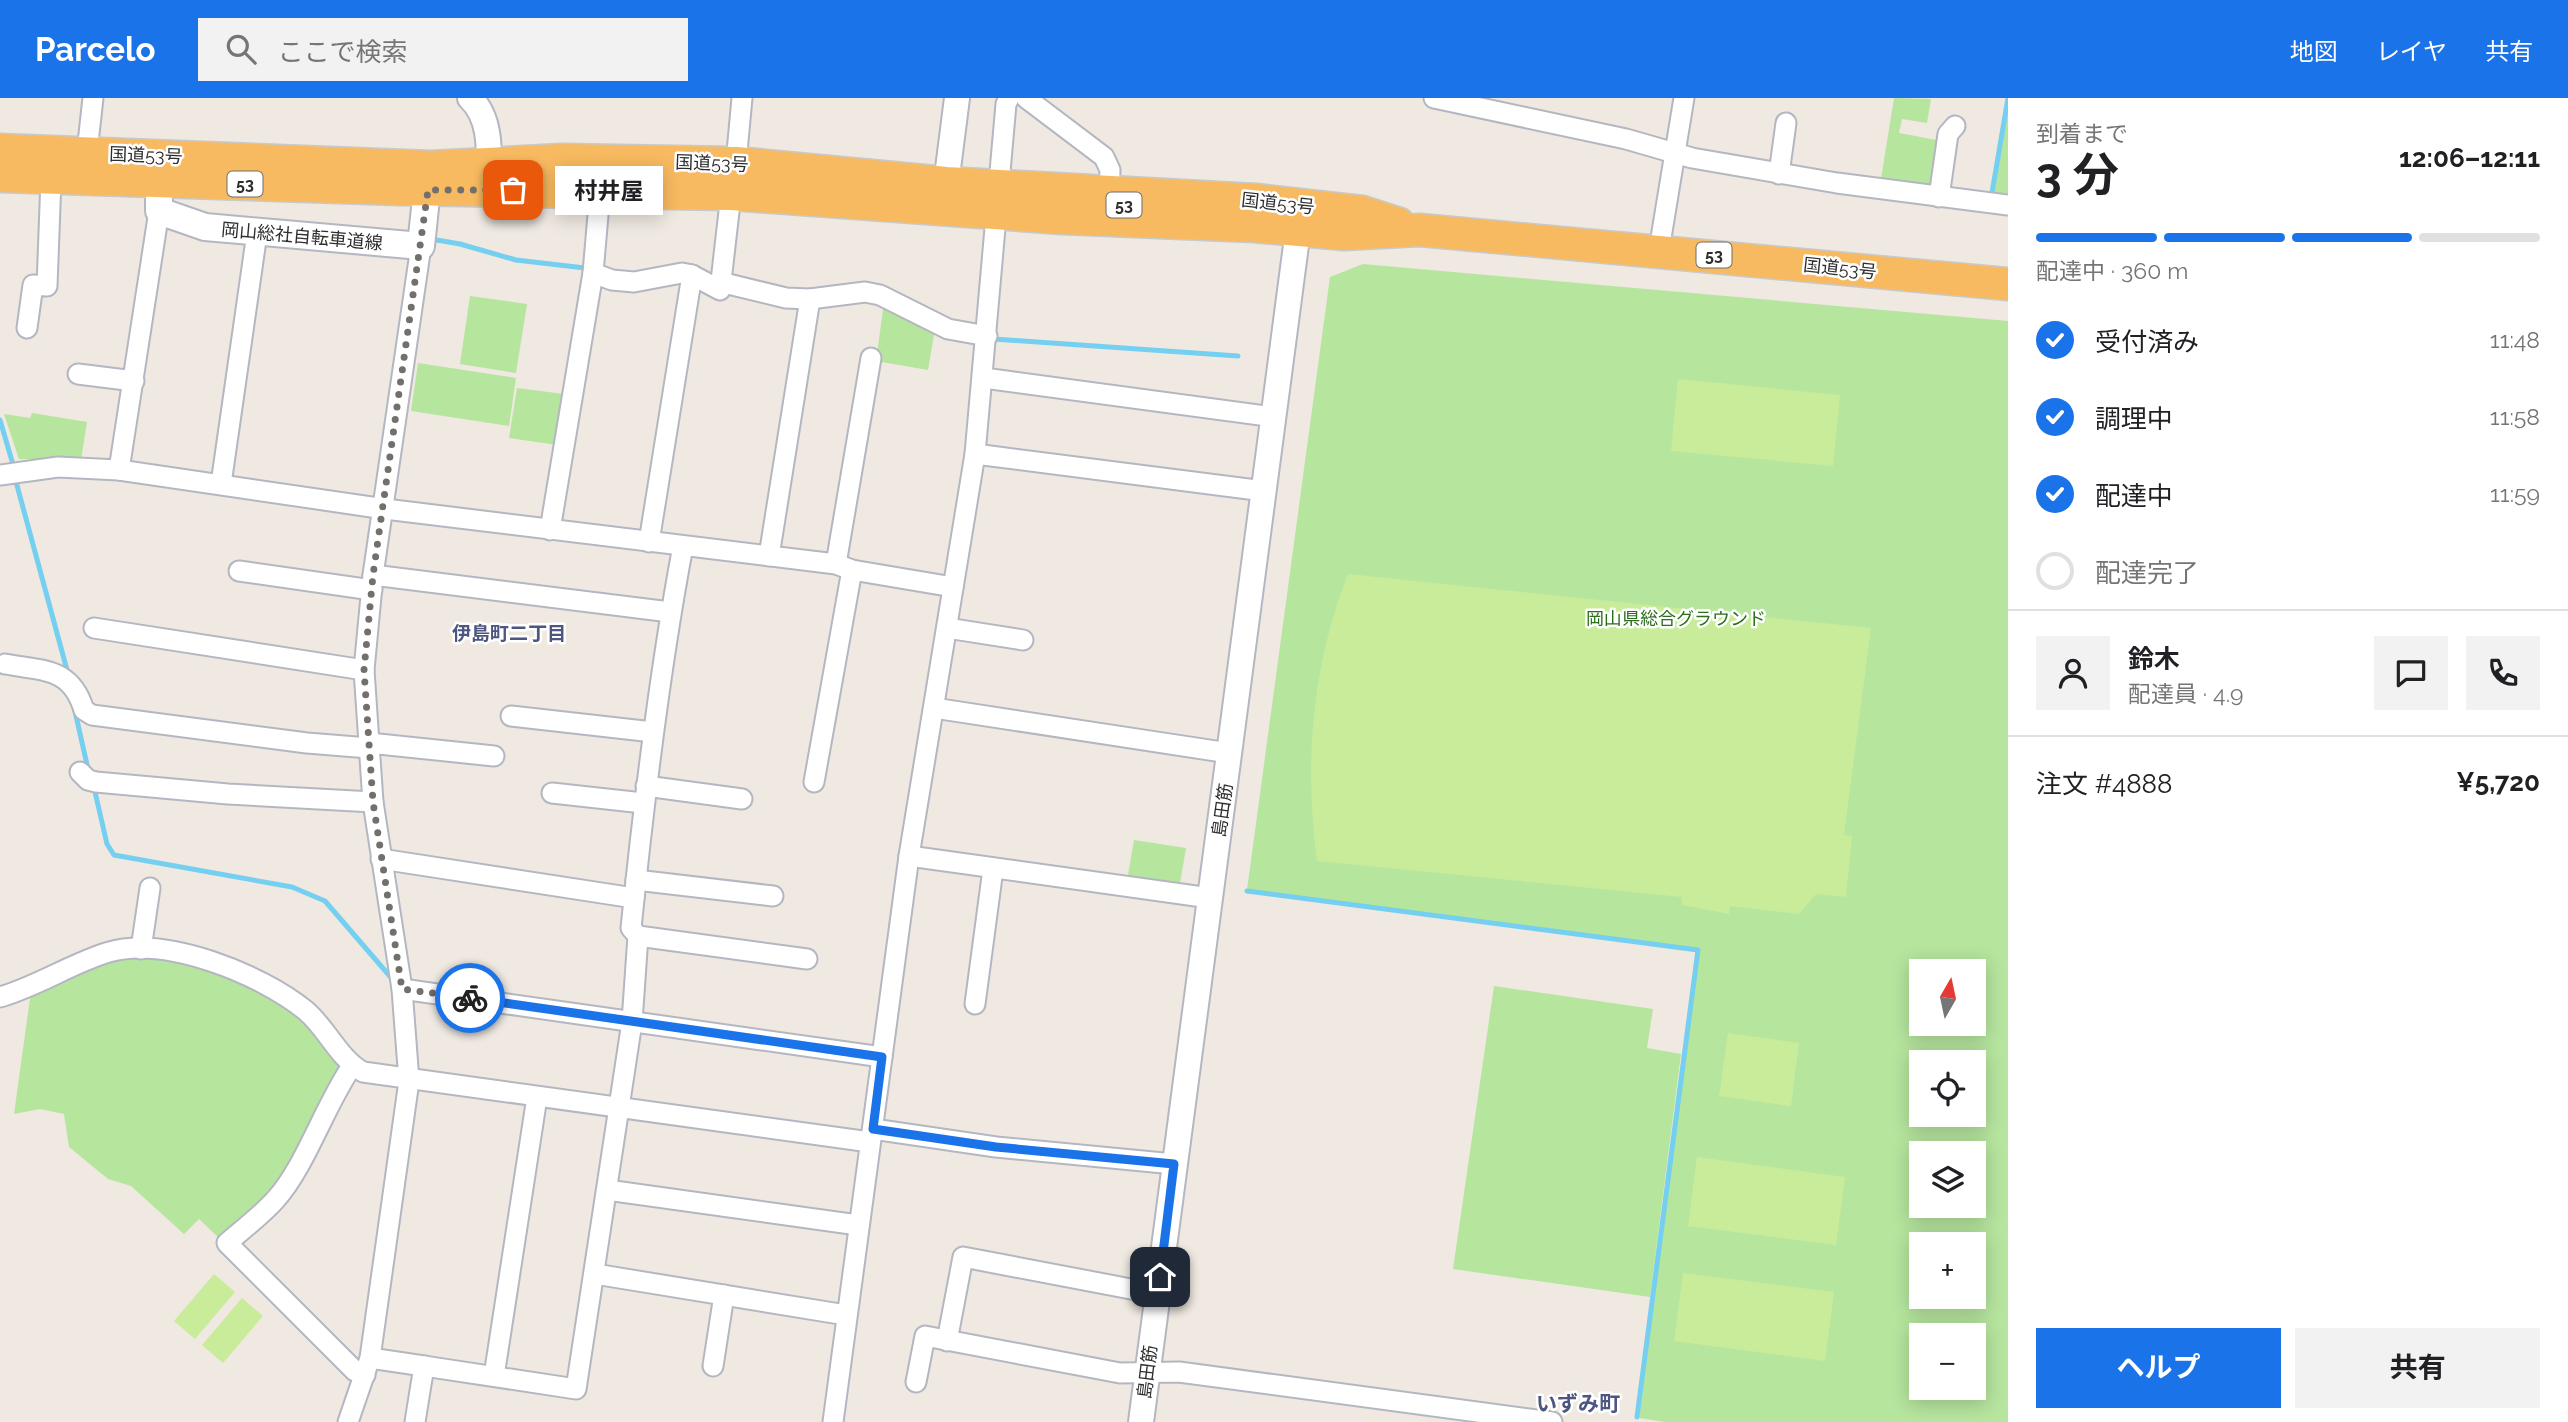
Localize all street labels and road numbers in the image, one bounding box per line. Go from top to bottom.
street label: 国道53号 [109,143,183,167]
street label: 国道53号 [675,151,749,175]
road number: 53 [228,172,262,197]
street label: 国道53号 [1240,189,1316,217]
road number: 53 [1106,192,1142,218]
street label: 岡山総社自転車道線 [220,218,384,254]
road number: 53 [1696,242,1732,267]
street label: 国道53号 [1802,254,1878,282]
street label: 島田筋 [1208,782,1236,838]
street label: 島田筋 [1133,1344,1161,1400]

